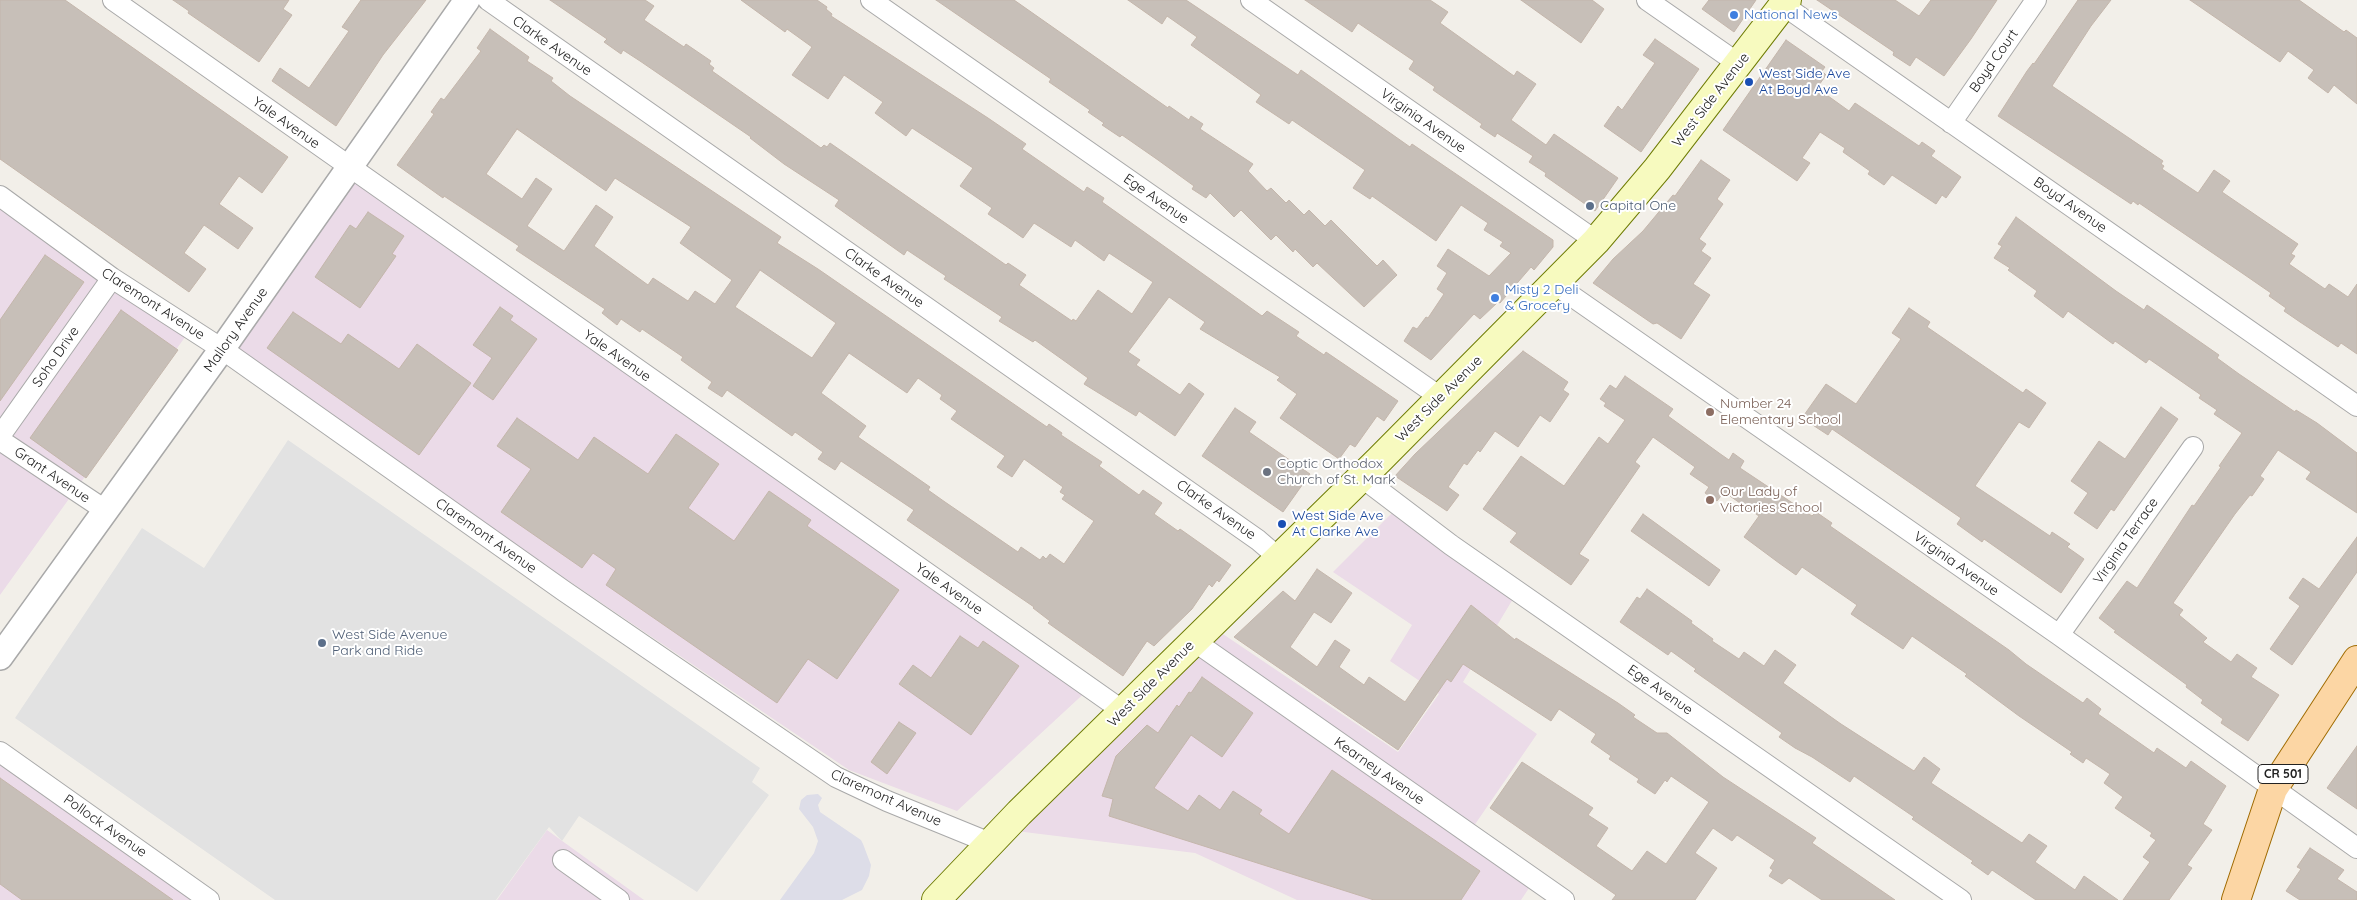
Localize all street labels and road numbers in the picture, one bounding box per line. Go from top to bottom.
street label: Clarke Avenue [509,12,595,80]
street label: Boyd Court [1966,26,2022,96]
street label: West Side Avenue [1669,49,1753,151]
street label: Virginia Avenue [1377,85,1469,157]
street label: Yale Avenue [249,94,323,152]
street label: Ege Avenue [1120,170,1192,228]
street label: Boyd Avenue [2030,174,2110,236]
street label: Clarke Avenue [841,244,927,312]
street label: Claremont Avenue [98,264,208,344]
street label: Mallory Avenue [200,284,272,376]
street label: Soho Drive [29,323,83,391]
street label: Yale Avenue [580,327,654,385]
street label: West Side Avenue [1392,352,1486,446]
street label: Grant Avenue [11,443,93,507]
street label: Clarke Avenue [1173,476,1259,544]
street label: Claremont Avenue [432,495,540,577]
street label: Virginia Terrace [2090,495,2162,587]
street label: Virginia Avenue [1910,528,2002,600]
street label: Yale Avenue [912,560,986,618]
street label: West Side Avenue [1104,637,1198,731]
street label: Ege Avenue [1624,661,1696,719]
street label: Kearney Avenue [1331,734,1427,808]
road number: CR 501 [2258,764,2308,784]
street label: Claremont Avenue [828,766,944,830]
street label: Pollock Avenue [60,791,150,861]

